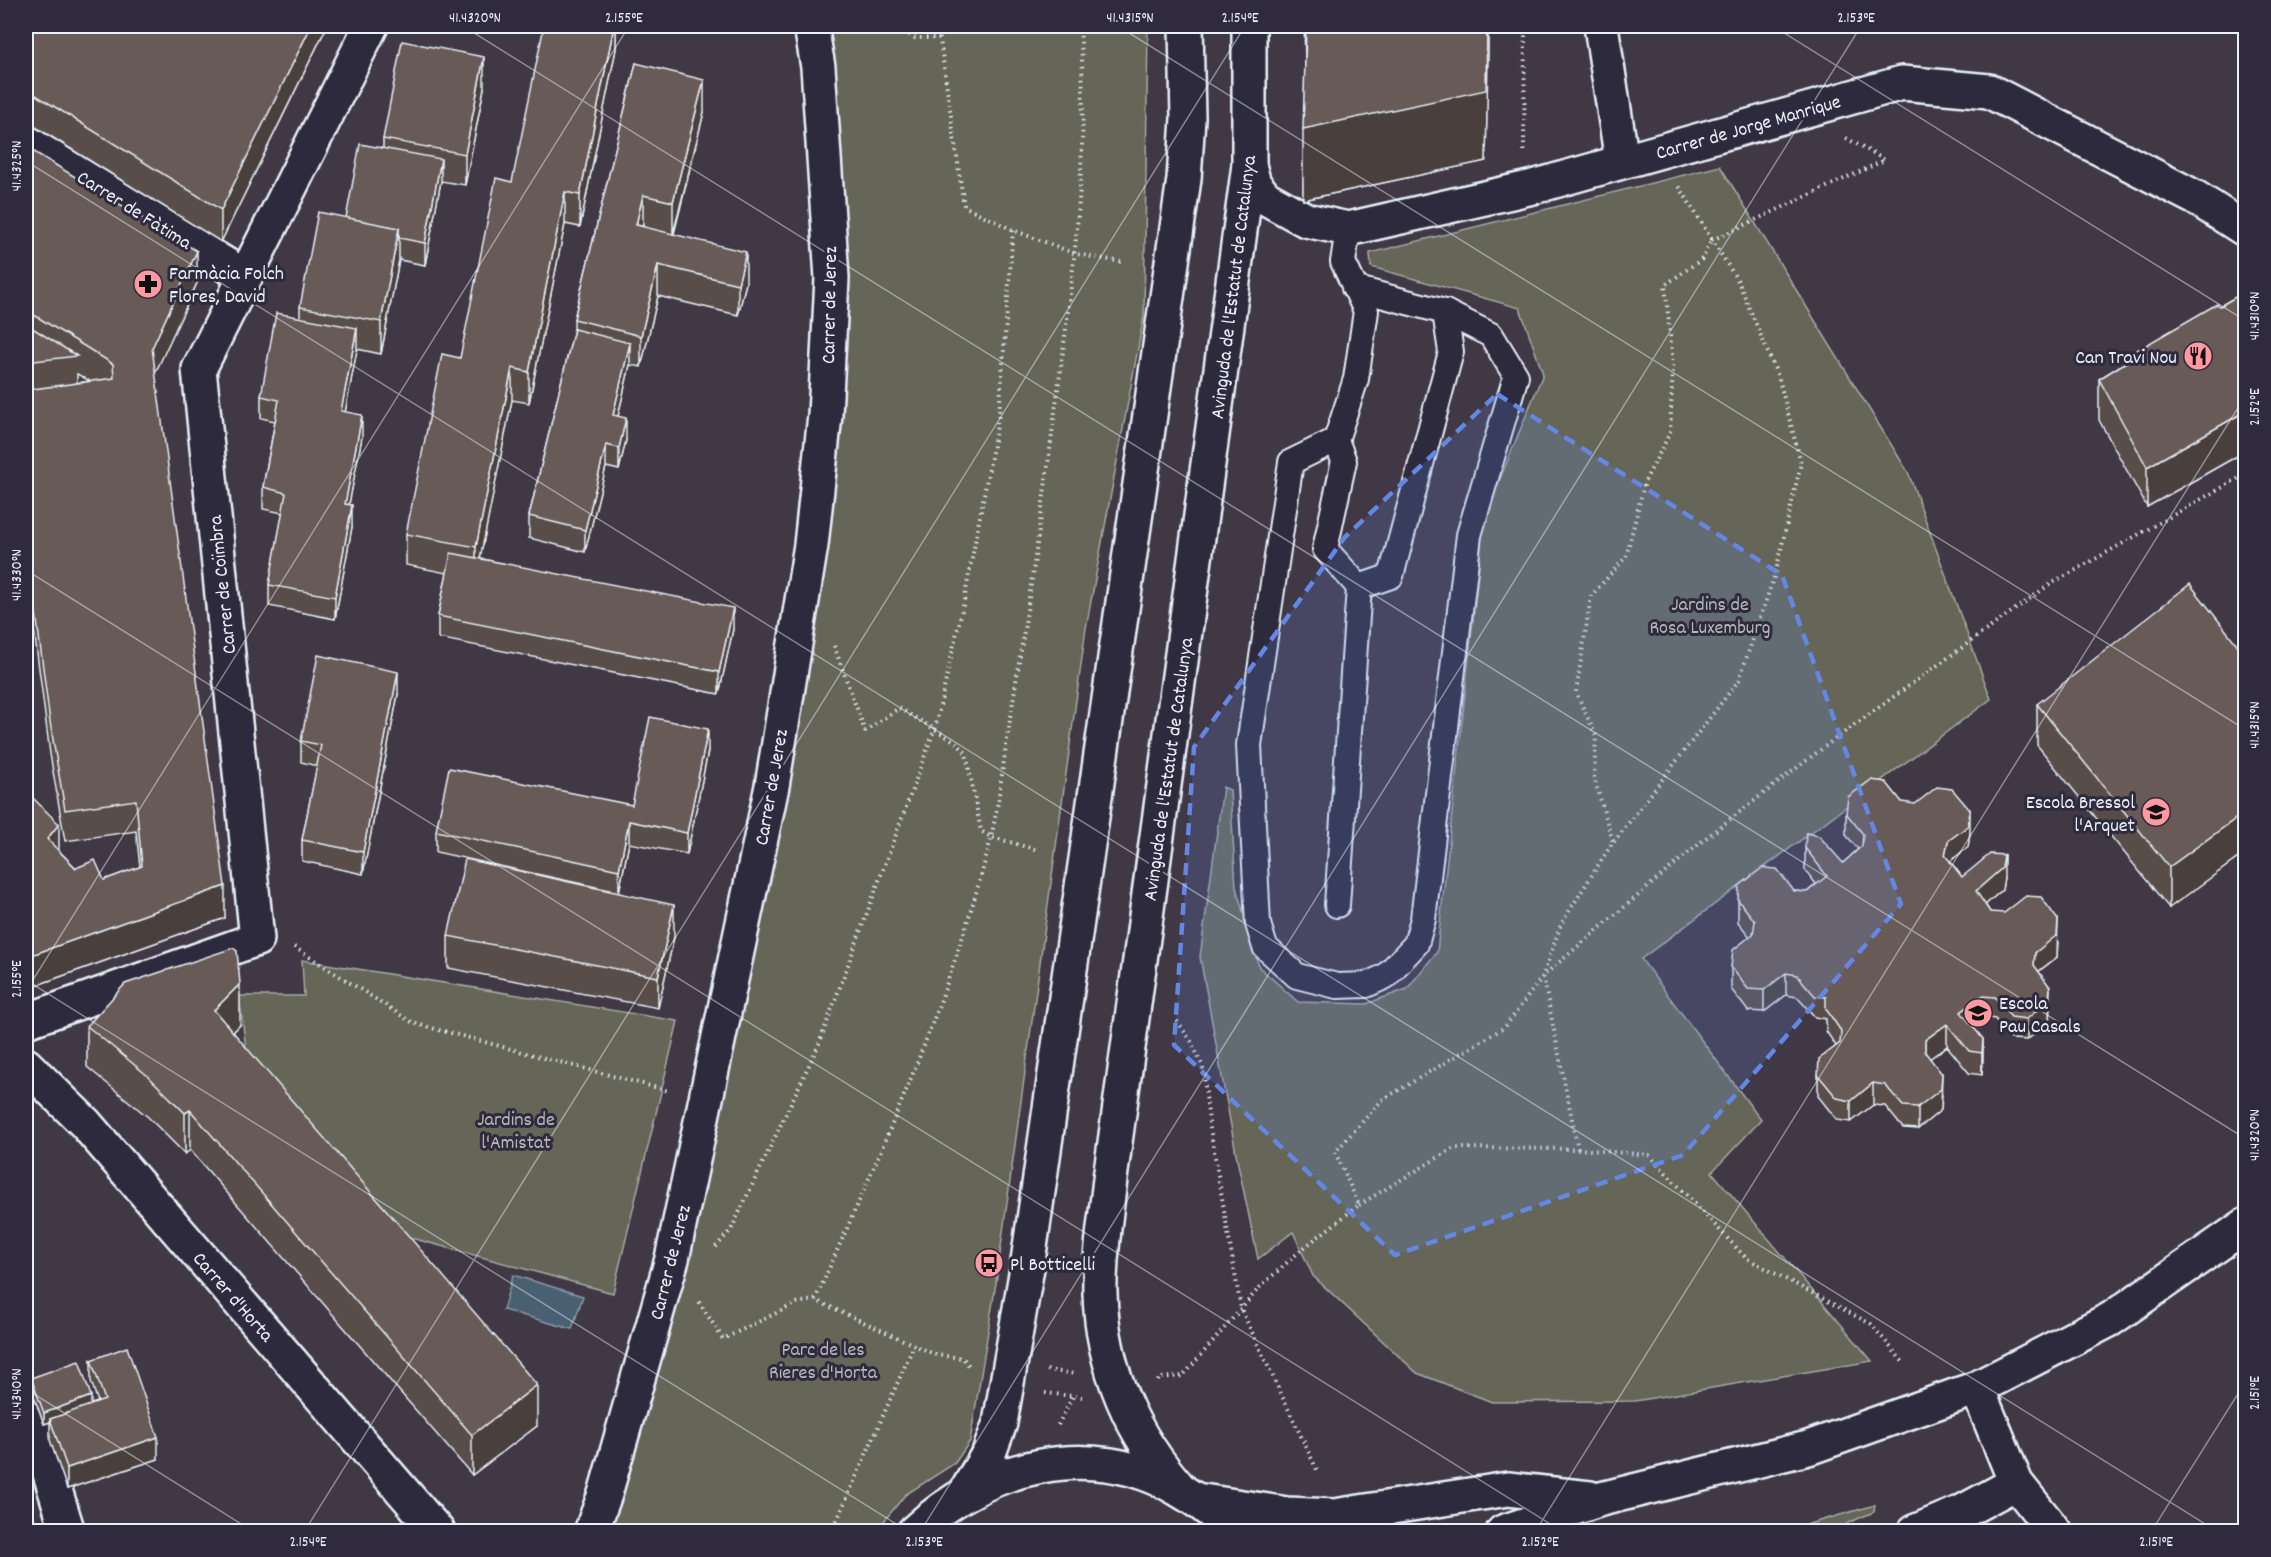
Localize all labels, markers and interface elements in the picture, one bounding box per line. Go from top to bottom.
text: 41.4320°N [449,8,501,30]
text: 2.155°E [605,8,643,30]
text: 41.4315°N [1106,8,1154,30]
text: 2.154°E [1221,8,1259,30]
text: 2.153°E [1837,8,1875,30]
street label: Carrer de Jorge Manrique [1653,89,1845,169]
text: 41.4325°N [7,141,29,191]
street label: Avinguda de l'Estatut de Catalunya [1205,153,1265,421]
street label: Carrer de Fàtima [71,165,197,258]
street label: Carrer de Jerez [816,246,846,364]
place label: Farmàcia Folch Flores, David [169,261,284,312]
pharmacy icon: Farmàcia Folch Flores, David [132,268,164,300]
text: 41.4310°N [2245,292,2267,340]
restaurant icon: Can Travi Nou [2182,340,2214,372]
place label: Can Travi Nou [2075,345,2177,373]
text: 2.152°E [2245,388,2267,426]
street label: Carrer de Coïmbra [203,513,245,655]
text: 41.4330°N [7,549,29,601]
park label: Jardins de Rosa Luxemburg [1649,592,1771,643]
street label: Avinguda de l'Estatut de Catalunya [1138,635,1202,903]
text: 41.4315°N [2245,701,2267,749]
street label: Carrer de Jerez [749,727,797,848]
place label: Escola Bressol l'Arquet [2026,790,2135,841]
school or university icon: Escola Bressol l'Arquet [2140,796,2172,828]
text: 2.155°E [7,960,29,998]
place label: Escola Pau Casals [1999,991,2081,1042]
school or university icon: Escola Pau Casals [1962,997,1994,1029]
park label: Jardins de l'Amistat [477,1107,555,1158]
text: 41.4320°N [2245,1109,2267,1161]
street label: Carrer de Jerez [644,1202,700,1323]
street label: Carrer d'Horta [185,1247,279,1350]
bus stop icon: Pl Botticelli [973,1247,1005,1279]
place label: Pl Botticelli [1010,1252,1096,1280]
park label: Parc de les Rieres d'Horta [769,1337,878,1388]
text: 41.4340°N [7,1368,29,1420]
text: 2.151°E [2245,1376,2267,1410]
text: 2.154°E [289,1532,327,1554]
text: 2.153°E [905,1532,943,1554]
text: 2.152°E [1521,1532,1559,1554]
text: 2.151°E [2139,1532,2173,1554]

